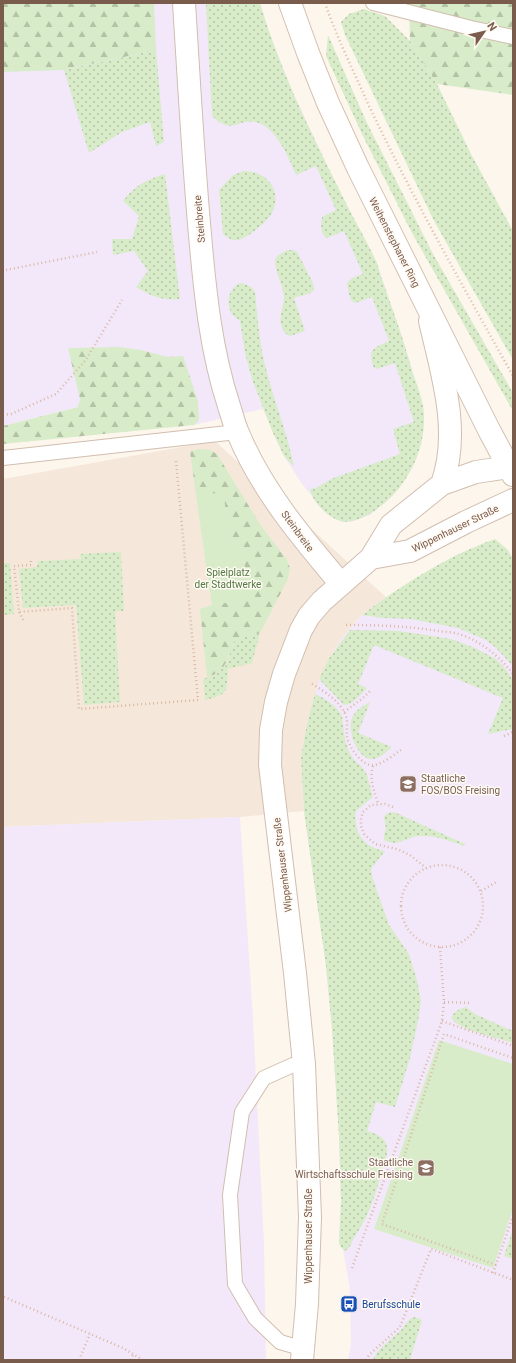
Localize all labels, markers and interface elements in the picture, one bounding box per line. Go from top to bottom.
north arrow [464,12,504,52]
text: N [484,20,500,34]
street label: Steinbreite [192,195,207,243]
street label: Weihenstephaner Ring [367,195,422,289]
street label: Wippenhauser Straße [410,503,500,554]
street label: Steinbreite [279,509,316,554]
park label: Spielplatz der Stadtwerke [195,567,261,590]
place label: Staatliche FOS/BOS Freising [421,773,500,796]
school or university icon: Staatliche FOS/BOS Freising [398,774,418,794]
street label: Wippenhauser Straße [271,817,294,913]
place label: Staatliche Wirtschaftsschule Freising [295,1157,413,1180]
school or university icon: Staatliche Wirtschaftsschule Freising [416,1158,436,1178]
street label: Wippenhauser Straße [303,1188,314,1284]
bus stop icon: Berufsschule [339,1294,359,1314]
place label: Berufsschule [362,1299,420,1310]

